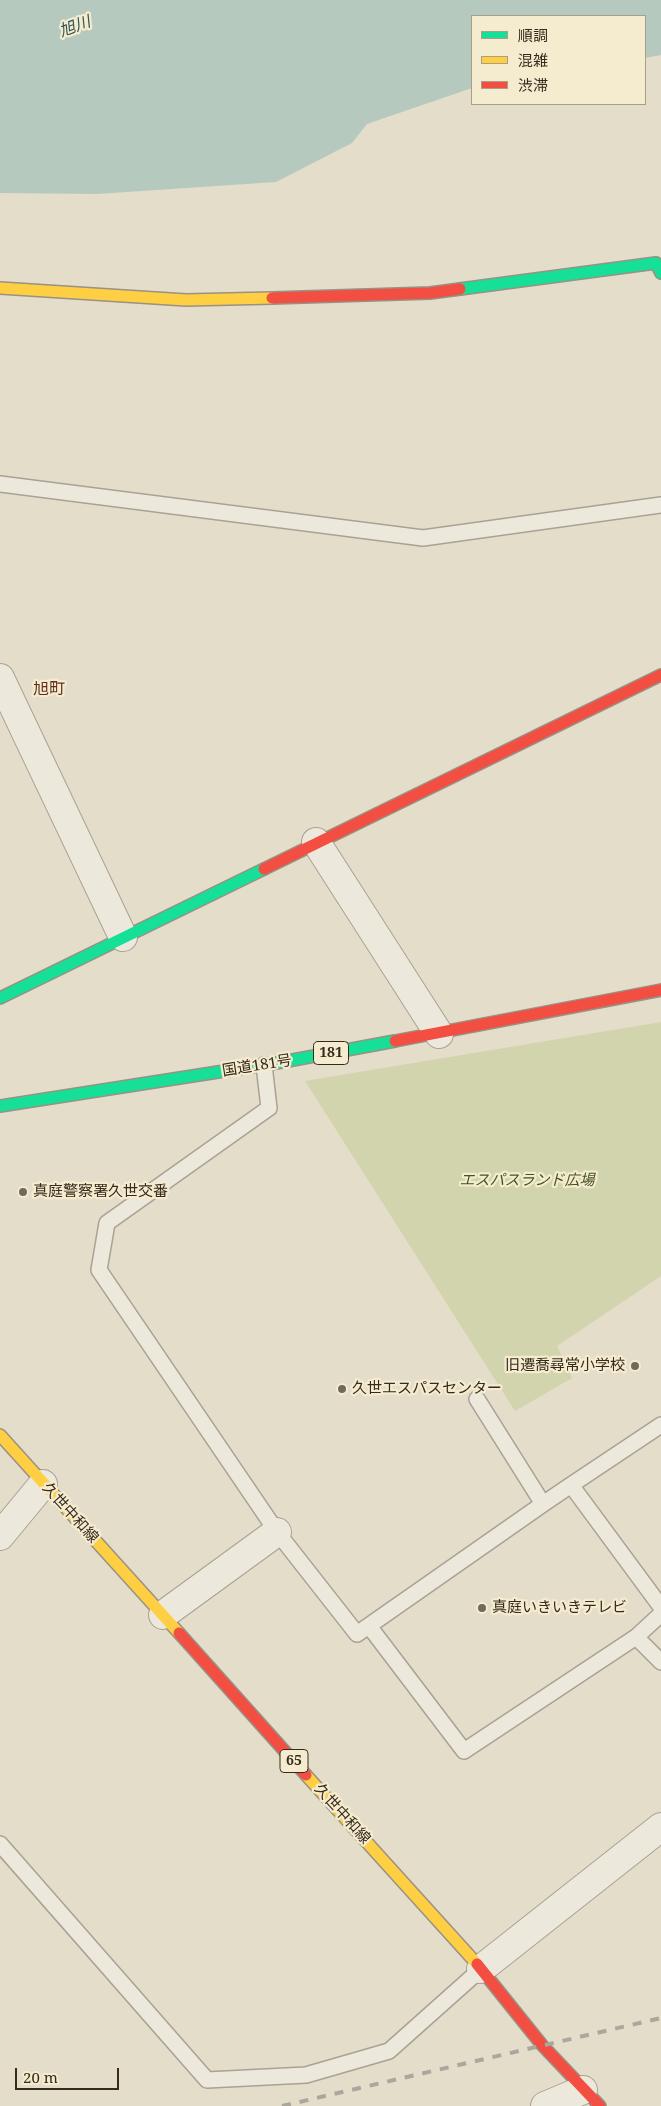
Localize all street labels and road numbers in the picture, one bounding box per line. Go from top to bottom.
road number: 181 [314,1042,348,1064]
street label: 国道181号 [221,1052,293,1080]
street label: 久世中和線 [38,1479,102,1547]
road number: 65 [280,1750,308,1772]
street label: 久世中和線 [310,1780,374,1848]

